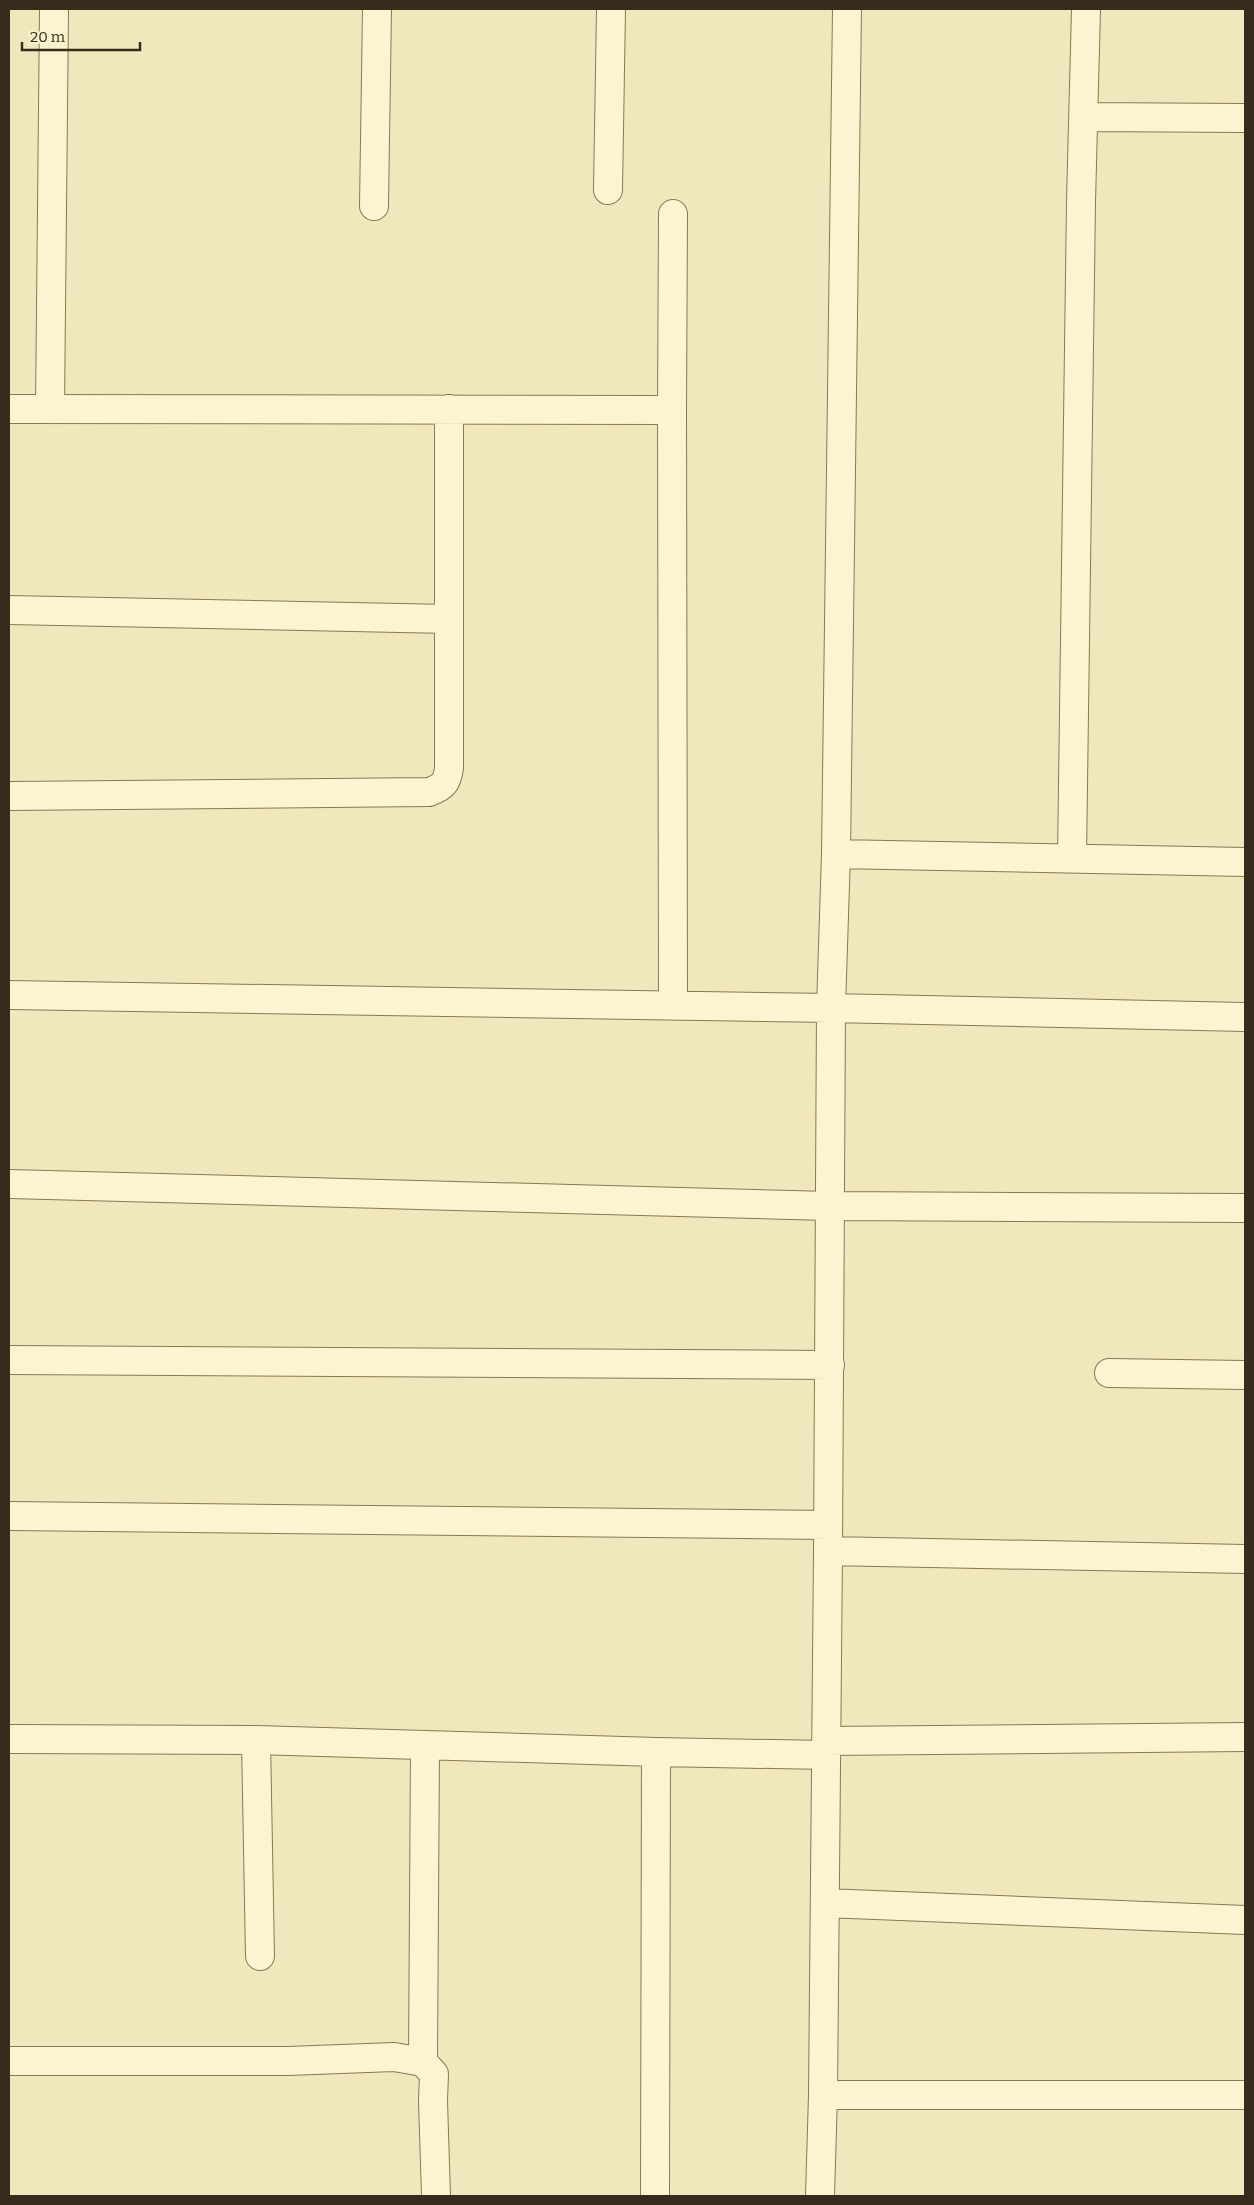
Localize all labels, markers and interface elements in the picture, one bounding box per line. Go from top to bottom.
scale bar [22,20,140,52]
text: 20 m [30,28,66,46]

